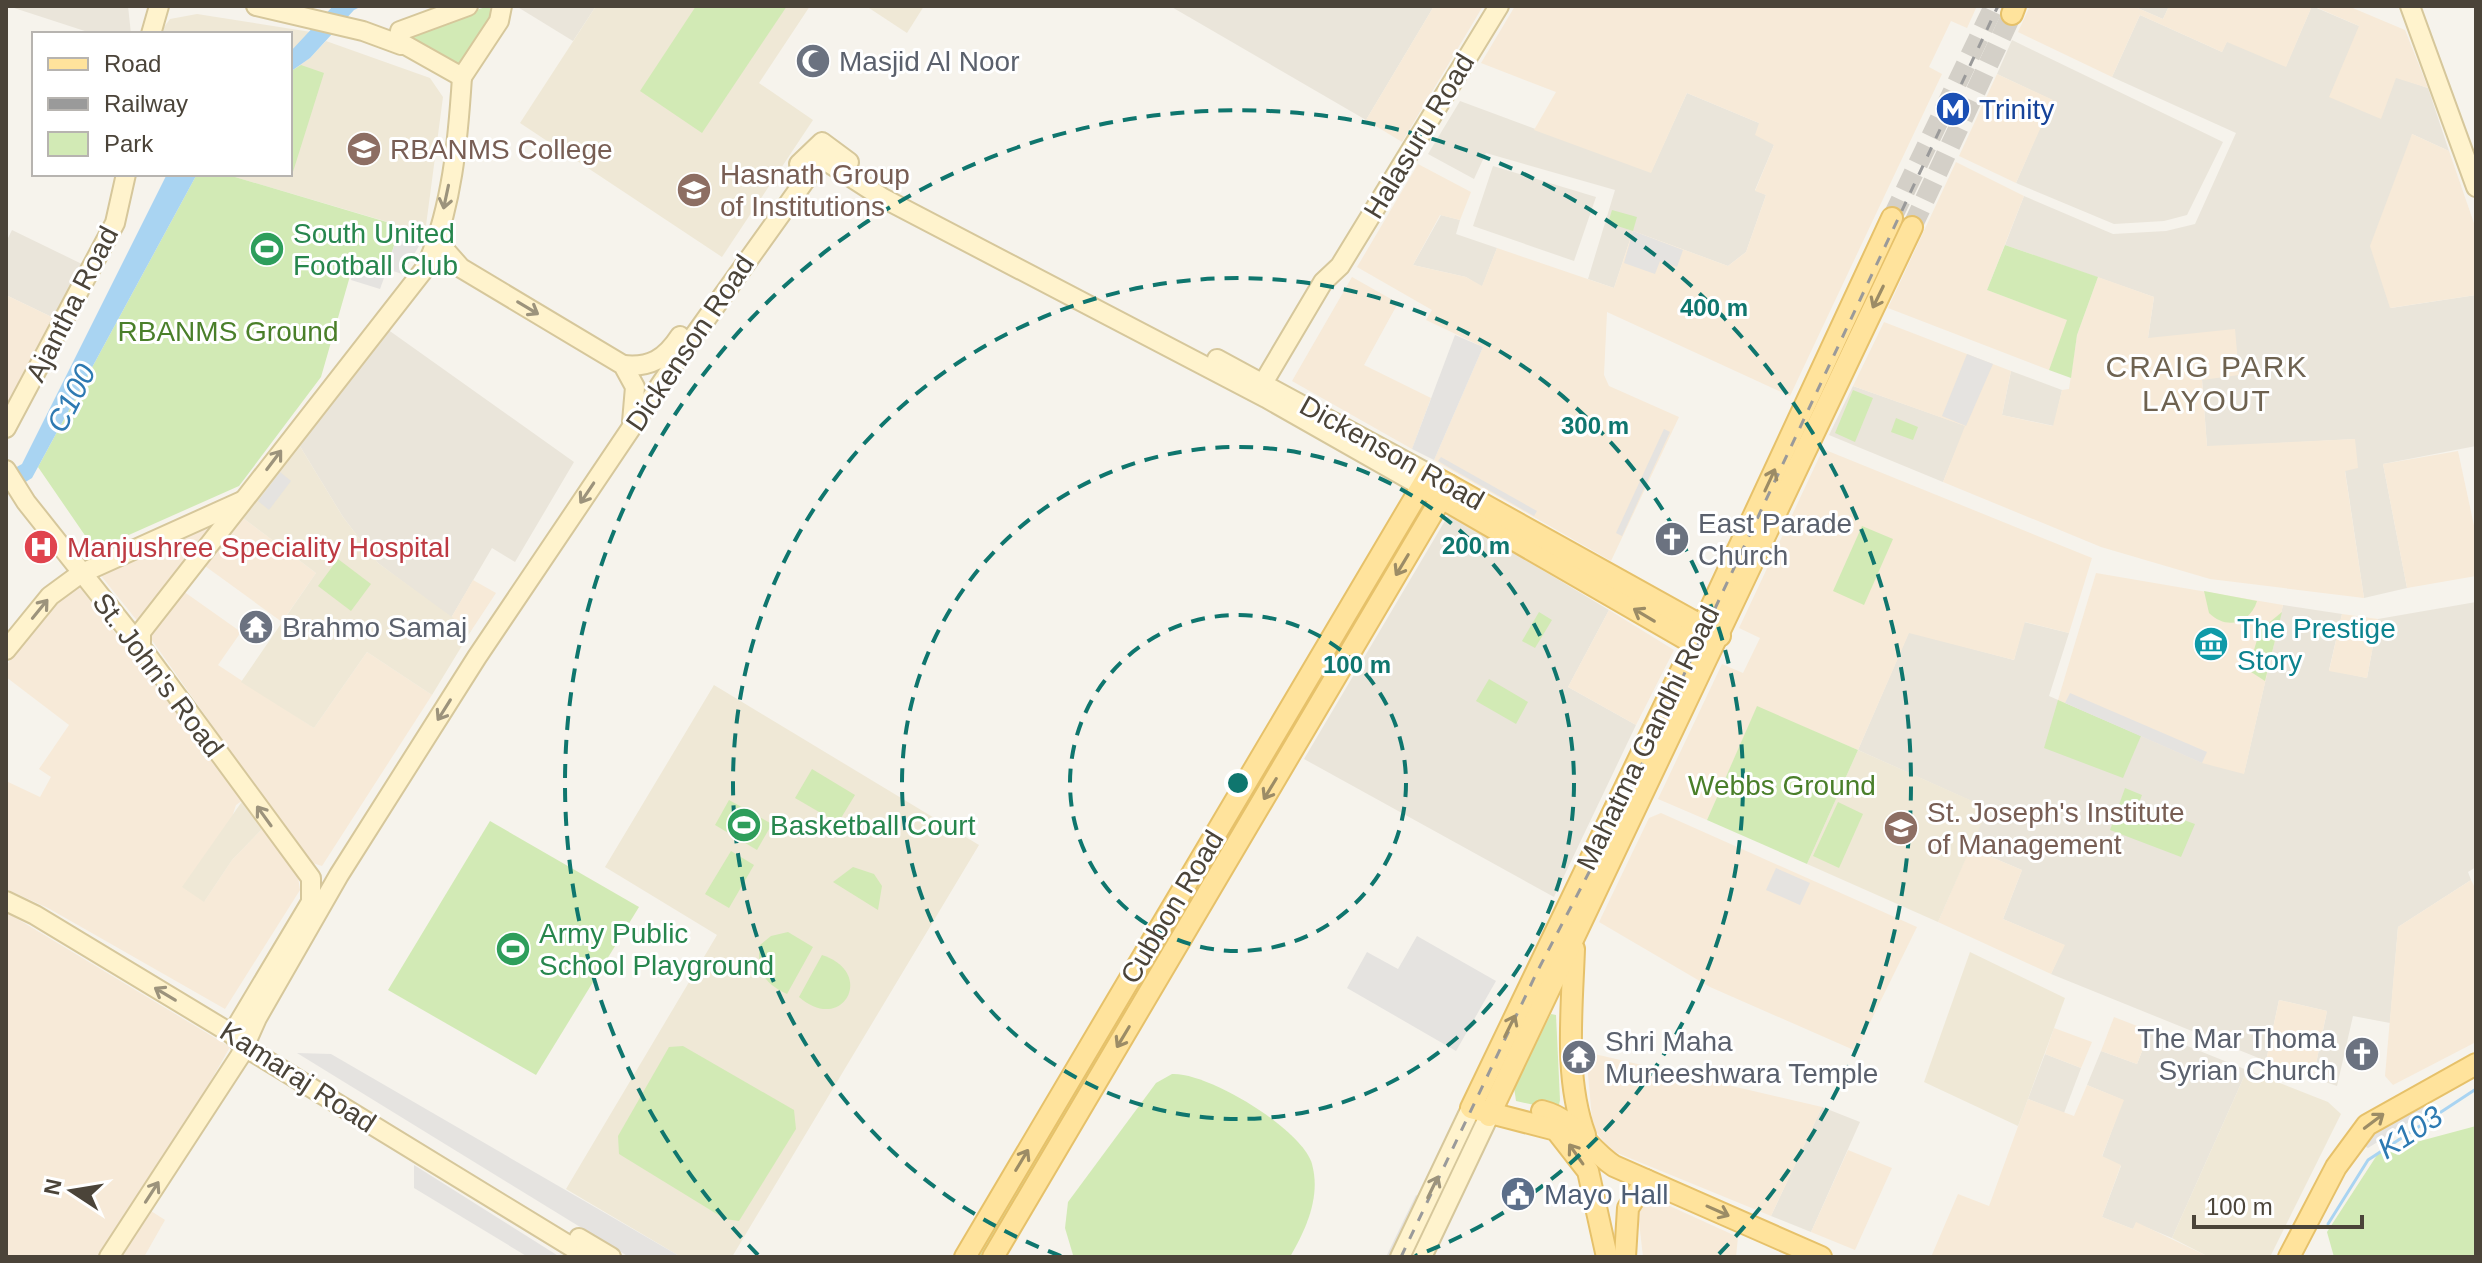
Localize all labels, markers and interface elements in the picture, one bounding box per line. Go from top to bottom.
legend [32,32,292,176]
mosque icon: Masjid Al Noor [794,42,832,80]
place label: Masjid Al Noor [839,46,1020,77]
street label: Halasuru Road [1358,48,1480,224]
text: Road [104,50,161,77]
text: Railway [104,90,188,117]
metro station icon: Trinity [1934,90,1972,128]
place label: Trinity [1979,94,2054,125]
text: Park [104,130,154,157]
school or university icon: RBANMS College [345,130,383,168]
place label: RBANMS College [390,134,613,165]
place label: Hasnath Group of Institutions [720,159,910,222]
school or university icon: Hasnath Group of Institutions [675,171,713,209]
one-way arrow [438,184,453,210]
place label: South United Football Club [293,218,458,281]
street label: Ajantha Road [20,221,124,387]
sports icon: South United Football Club [248,230,286,268]
street label: Dickenson Road [620,249,760,437]
one-way arrow [1870,285,1885,309]
text: 400 m [1680,294,1748,321]
one-way arrow [516,300,539,316]
park label: RBANMS Ground [118,316,338,347]
district label: CRAIG PARK LAYOUT [2106,350,2308,417]
water label: C100 [40,358,102,437]
street label: Dickenson Road [1295,390,1489,516]
text: 300 m [1561,412,1629,439]
one-way arrow [266,450,283,471]
one-way arrow [1763,469,1778,493]
one-way arrow [579,481,595,504]
place label: East Parade Church [1698,508,1852,571]
church icon: East Parade Church [1653,520,1691,558]
hospital icon: Manjushree Speciality Hospital [22,528,60,566]
place label: Manjushree Speciality Hospital [67,532,450,563]
text: 200 m [1442,532,1510,559]
one-way arrow [1394,553,1410,576]
street label: St. John's Road [86,587,230,763]
one-way arrow [31,599,49,620]
street label: Mahatma Gandhi Road [1571,601,1725,875]
one-way arrow [1633,606,1656,622]
temple icon: Brahmo Samaj [237,608,275,646]
place label: Brahmo Samaj [282,612,467,643]
place label: The Prestige Story [2237,613,2396,676]
museum icon: The Prestige Story [2192,625,2230,663]
text: 100 m [1323,651,1391,678]
one-way arrow [435,698,451,721]
centre of rings [1224,769,1252,797]
park label: Webbs Ground [1688,770,1876,801]
one-way arrow [1262,777,1277,801]
place label: St. Joseph's Institute of Management [1927,797,2184,860]
one-way arrow [256,806,273,827]
sports icon: Basketball Court [725,806,763,844]
school or university icon: St. Joseph's Institute of Management [1882,809,1920,847]
place label: Basketball Court [770,810,976,841]
street label: Cubbon Road [1114,825,1230,989]
place label: Army Public School Playground [539,918,774,981]
sports icon: Army Public School Playground [494,930,532,968]
one-way arrow [154,986,177,1002]
one-way arrow [1503,1014,1518,1038]
street label: Kamaraj Road [215,1015,381,1139]
place label: The Mar Thoma Syrian Church [2137,1023,2336,1086]
one-way arrow [1115,1025,1131,1048]
place label: Shri Maha Muneeshwara Temple [1605,1026,1878,1089]
church icon: The Mar Thoma Syrian Church [2343,1035,2381,1073]
temple icon: Shri Maha Muneeshwara Temple [1560,1038,1598,1076]
water label: K103 [2372,1099,2449,1165]
one-way arrow [2363,1113,2384,1130]
one-way arrow [1568,1144,1584,1166]
one-way arrow [1014,1149,1030,1172]
north arrow [32,1151,112,1231]
one-way arrow [1426,1175,1441,1199]
public building icon: Mayo Hall [1499,1175,1537,1213]
text: N [39,1177,67,1197]
place label: Mayo Hall [1544,1179,1668,1210]
scale bar [2194,1179,2362,1229]
one-way arrow [144,1181,160,1204]
text: 100 m [2206,1193,2273,1220]
one-way arrow [1706,1204,1730,1219]

